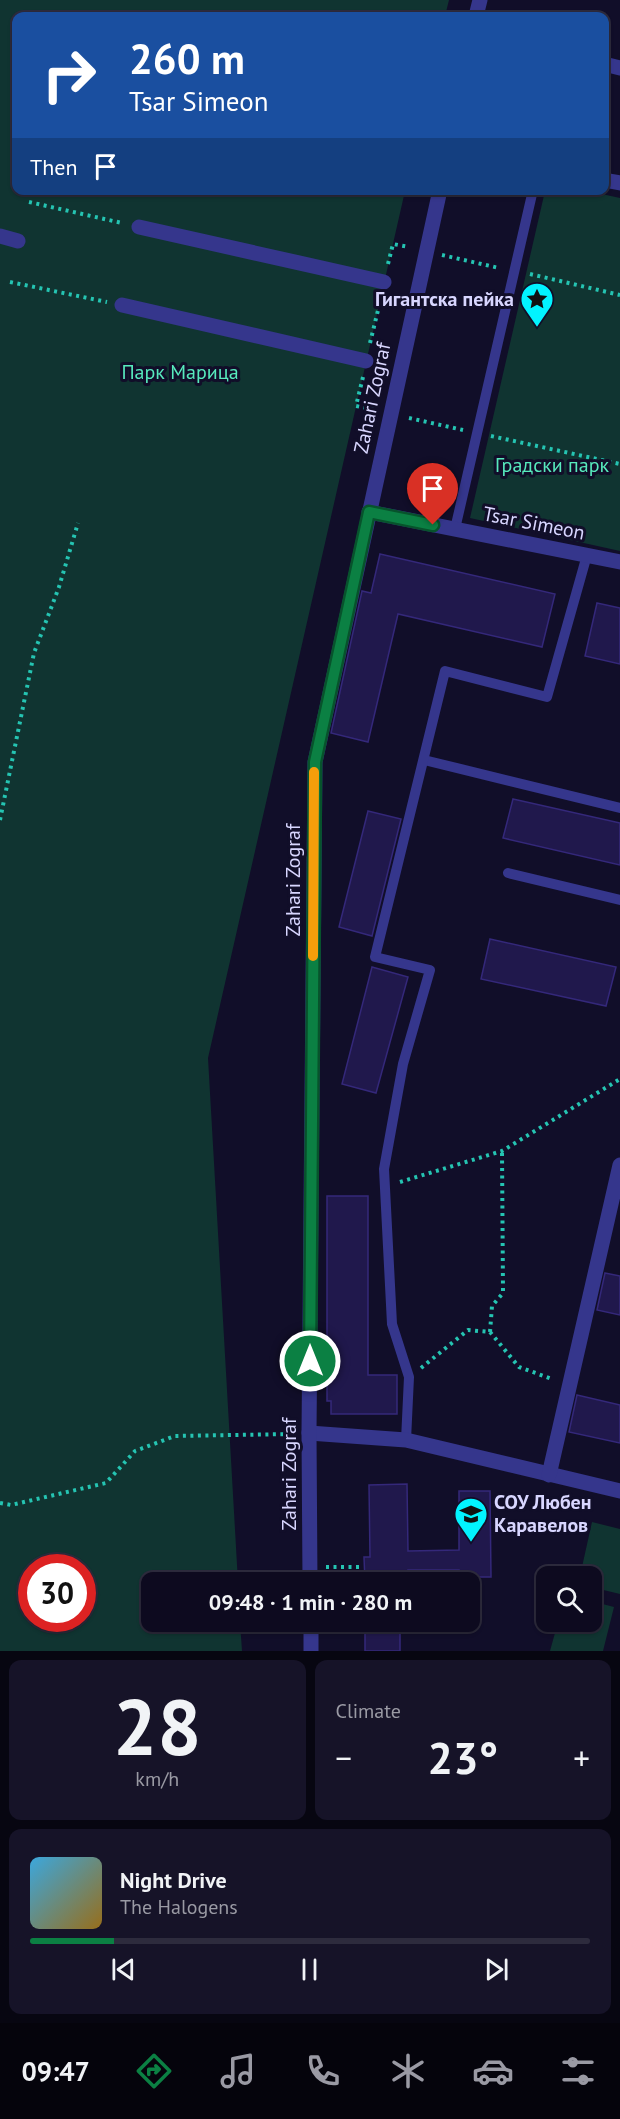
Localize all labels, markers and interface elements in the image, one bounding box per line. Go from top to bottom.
text: 260 m [129,31,245,86]
icon: right [30,36,108,114]
text: Tsar Simeon [129,84,268,118]
icon: arrive [89,150,122,183]
text: Then [30,153,77,181]
place icon: Гигантска пейка [519,281,555,328]
place label: Гигантска пейка [375,286,514,312]
street label: Zahari Zograf [348,339,397,456]
park label: Парк Марица [121,359,239,385]
park label: Градски парк [495,452,609,478]
pin [407,463,458,525]
icon: arrive [416,472,449,505]
street label: Tsar Simeon [481,500,587,546]
street label: Zahari Zograf [280,822,306,936]
position arrow [278,1329,342,1393]
street label: Zahari Zograf [276,1416,302,1530]
place label: СОУ Любен Каравелов [494,1489,592,1538]
school or university icon: СОУ Любен Каравелов [453,1496,489,1543]
speed limit sign: 30 [18,1554,96,1632]
map controls [536,1566,602,1632]
button: search [536,1566,602,1632]
text: 09:48 · 1 min · 280 m [209,1588,412,1616]
text: 28 [113,1676,201,1777]
text: Climate [336,1698,401,1724]
text: 23° [427,1728,498,1786]
text: − [336,1736,352,1779]
text: + [573,1736,590,1779]
text: km/h [135,1766,179,1792]
text: Night Drive [120,1866,227,1894]
text: The Halogens [120,1894,238,1920]
icon: previous [107,1953,140,1986]
icon: pause [293,1953,326,1986]
icon: next [480,1953,513,1986]
icon: directions [133,2050,175,2092]
icon: music [217,2050,259,2092]
icon: phone [302,2050,344,2092]
icon: climate [387,2050,429,2092]
icon: car [472,2050,514,2092]
icon: filters [557,2050,599,2092]
text: 09:47 [21,2054,90,2088]

